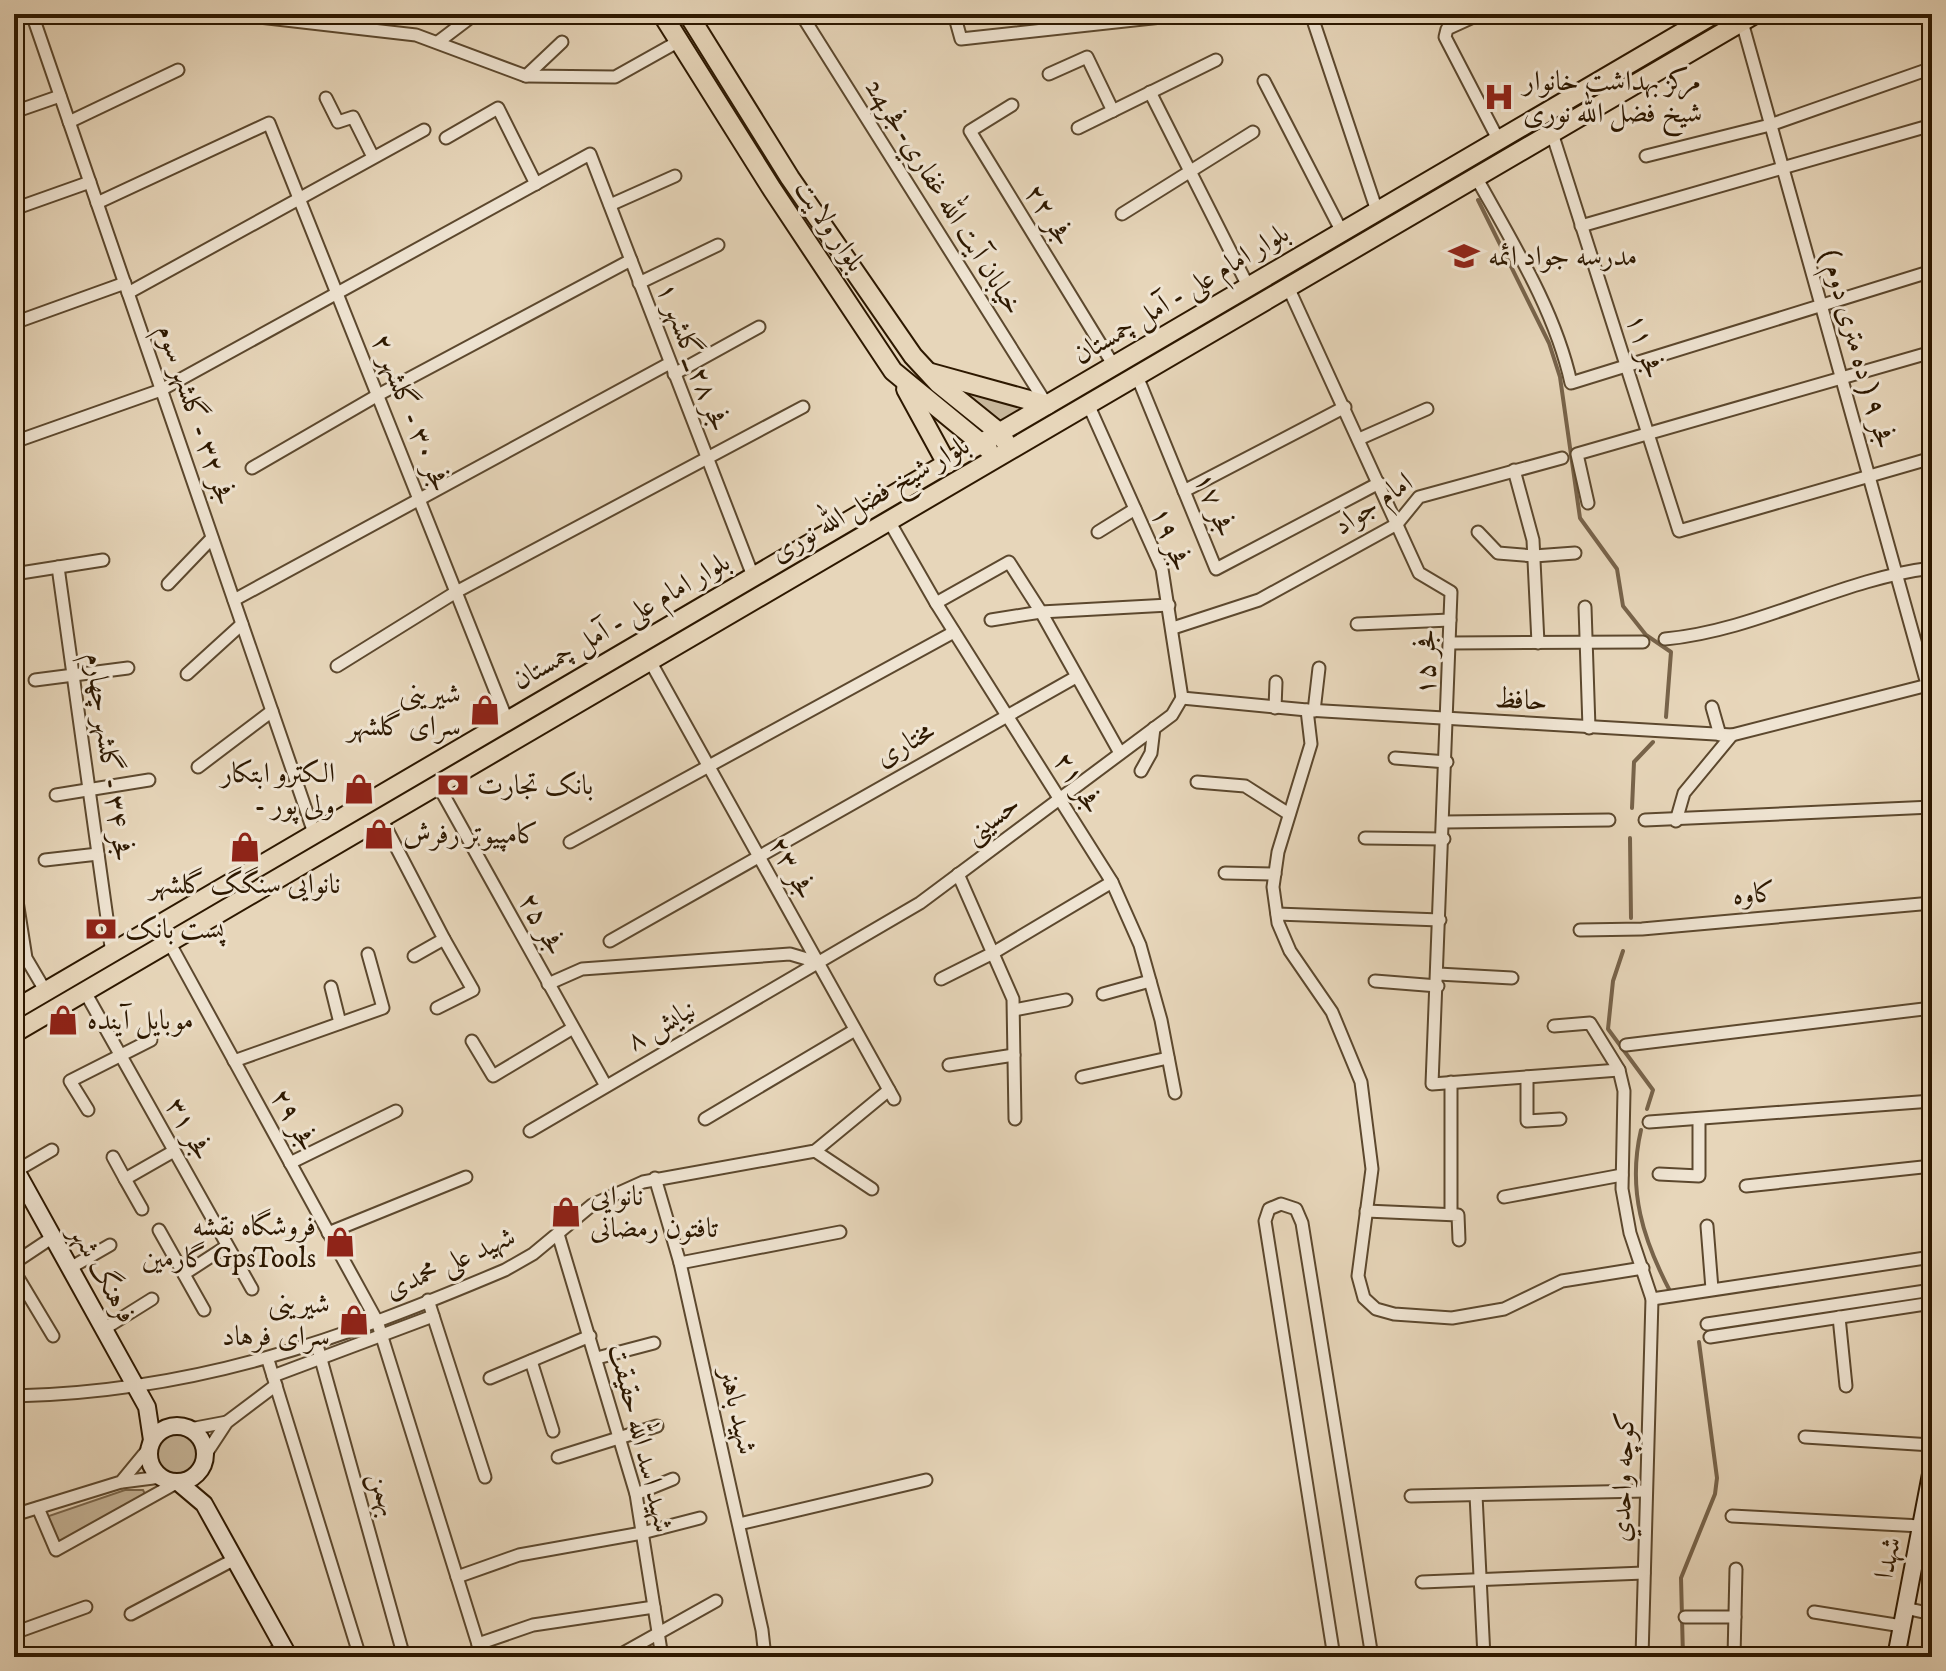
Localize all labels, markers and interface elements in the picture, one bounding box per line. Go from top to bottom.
place label: مرکز بهداشت خانوار شیخ فضل الله نوری [1520,64,1702,137]
street label: خيابان آيت الله غفاري-فجر24 [854,70,1035,324]
hospital icon: مرکز بهداشت خانوار شیخ فضل الله نوری [1482,80,1516,114]
street label: بلوار ولایت [787,173,873,279]
street label: فجر ۲۲ [1016,177,1082,253]
street label: بلوار امام علی - آمل چمستان [1066,216,1299,378]
school or university icon: مدرسه جواد ائمه [1447,239,1481,273]
place label: مدرسه جواد ائمه [1488,239,1637,274]
street label: فجر ۹ ( ده متری دوم ) [1807,245,1903,455]
street label: فجر ۲۸_گلشهر ۱ [648,277,738,437]
street label: فجر ۱۱ [1618,309,1672,383]
street label: فجر ۳۲ - گلشهر سوم [143,320,243,512]
street label: فجر ۳۰ - گلشهر ۲ [363,329,459,497]
street label: بلوار شیخ فضل الله نوری [762,424,979,575]
street label: امام جواد [1326,465,1423,548]
street label: فجر ۱۷ [1186,467,1244,543]
street label: فجر ۱۹ [1143,502,1199,576]
street label: بلوار امام علی - آمل چمستان [506,544,739,703]
street label: فجر ۱۵ [1408,628,1444,696]
street label: فجر ۳۴ - گلشهر چهارم [71,650,141,865]
place label: شیرینی سرای گلشهر [345,677,461,744]
street label: حافظ [1494,681,1548,719]
shop icon: شیرینی سرای گلشهر [468,693,502,727]
street label: مختاری [869,713,941,775]
street label: فجر ۲۱ [1045,745,1111,821]
place label: الکترو ابتکار - ولی پور [218,756,335,825]
bank icon: بانک تجارت [436,768,470,802]
place label: بانک تجارت [477,768,593,803]
shop icon: الکترو ابتکار - ولی پور [342,772,376,806]
street label: حسینی [957,787,1028,853]
shop icon: کامپیوتر رفرش [362,817,396,851]
place label: کامپیوتر رفرش [403,817,539,852]
shop icon: نانوایی سنگگ گلشهر [228,830,262,864]
street label: فجر ۲۳ [761,830,823,906]
place label: نانوایی سنگگ گلشهر [146,866,341,902]
street label: کاوه [1731,875,1777,913]
street label: فجر ۲۵ [511,886,573,962]
bank icon: پست بانک [84,912,118,946]
place label: پست بانک [125,912,226,947]
street label: نیایش ۸ [620,991,702,1059]
shop icon: موبایل آینده [46,1003,80,1037]
place label: موبایل آینده [87,1003,194,1039]
street label: فجر ۲۹ [263,1082,325,1158]
street label: فجر ۳۱ [158,1091,220,1167]
place label: نانوایی تافتون رمضانی [590,1179,718,1246]
shop icon: نانوایی تافتون رمضانی [549,1195,583,1229]
place label: فروشگاه نقشه گارمین GpsTools [142,1208,316,1276]
street label: فرهنگ شهر [60,1216,145,1329]
street label: شهید علی محمدی [379,1219,521,1309]
shop icon: فروشگاه نقشه گارمین GpsTools [323,1225,357,1259]
place label: شیرینی سرای فرهاد [222,1287,330,1354]
shop icon: شیرینی سرای فرهاد [337,1303,371,1337]
street label: شهید اسد الله حقیقت [601,1339,686,1536]
street label: شهید باهنر [710,1361,765,1458]
street label: كوچه واحدي [1603,1411,1647,1543]
street label: بهمن [361,1468,407,1520]
street label: شهدا [1867,1534,1909,1582]

